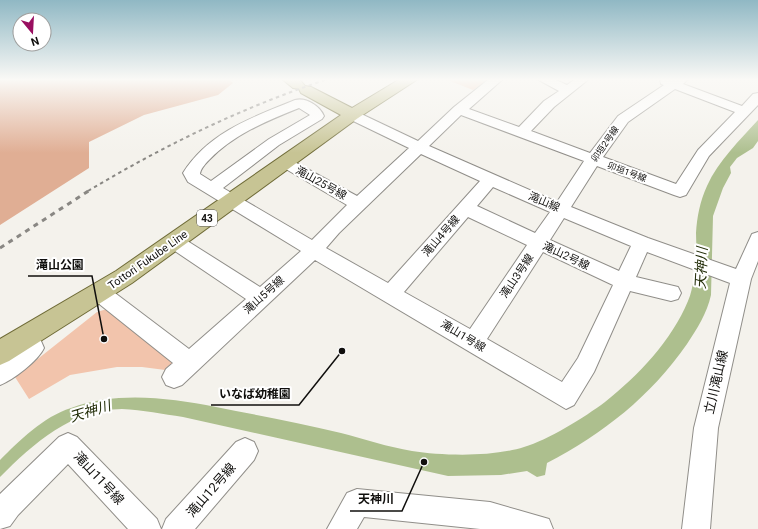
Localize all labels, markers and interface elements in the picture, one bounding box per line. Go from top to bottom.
north arrow [12,12,52,52]
text: N [29,34,41,48]
street label: 卯垣2号線 [589,123,621,164]
street label: 卯垣1号線 [606,160,649,184]
street label: 滝山25号線 [293,164,349,202]
street label: 滝山線 [526,190,562,214]
road number: 43 [197,210,217,226]
street label: 滝山4号線 [420,213,462,259]
street label: Tottori Fukube Line [106,228,190,292]
street label: 滝山2号線 [541,240,591,272]
water label: 天神川 [692,245,710,289]
callout: 滝山公園 [28,252,92,276]
street label: 滝山3号線 [498,252,536,300]
text: 滝山公園 [36,258,84,272]
street label: 滝山5号線 [241,273,287,317]
street label: 滝山1号線 [438,318,488,354]
street label: 立川滝山線 [701,349,731,415]
callout: いなば幼稚園 [211,381,299,405]
text: いなば幼稚園 [219,387,291,401]
water label: 天神川 [68,397,114,425]
street label: 滝山11号線 [71,449,127,507]
street label: 滝山12号線 [183,460,239,520]
callout: 天神川 [350,487,402,511]
text: 天神川 [358,492,394,506]

